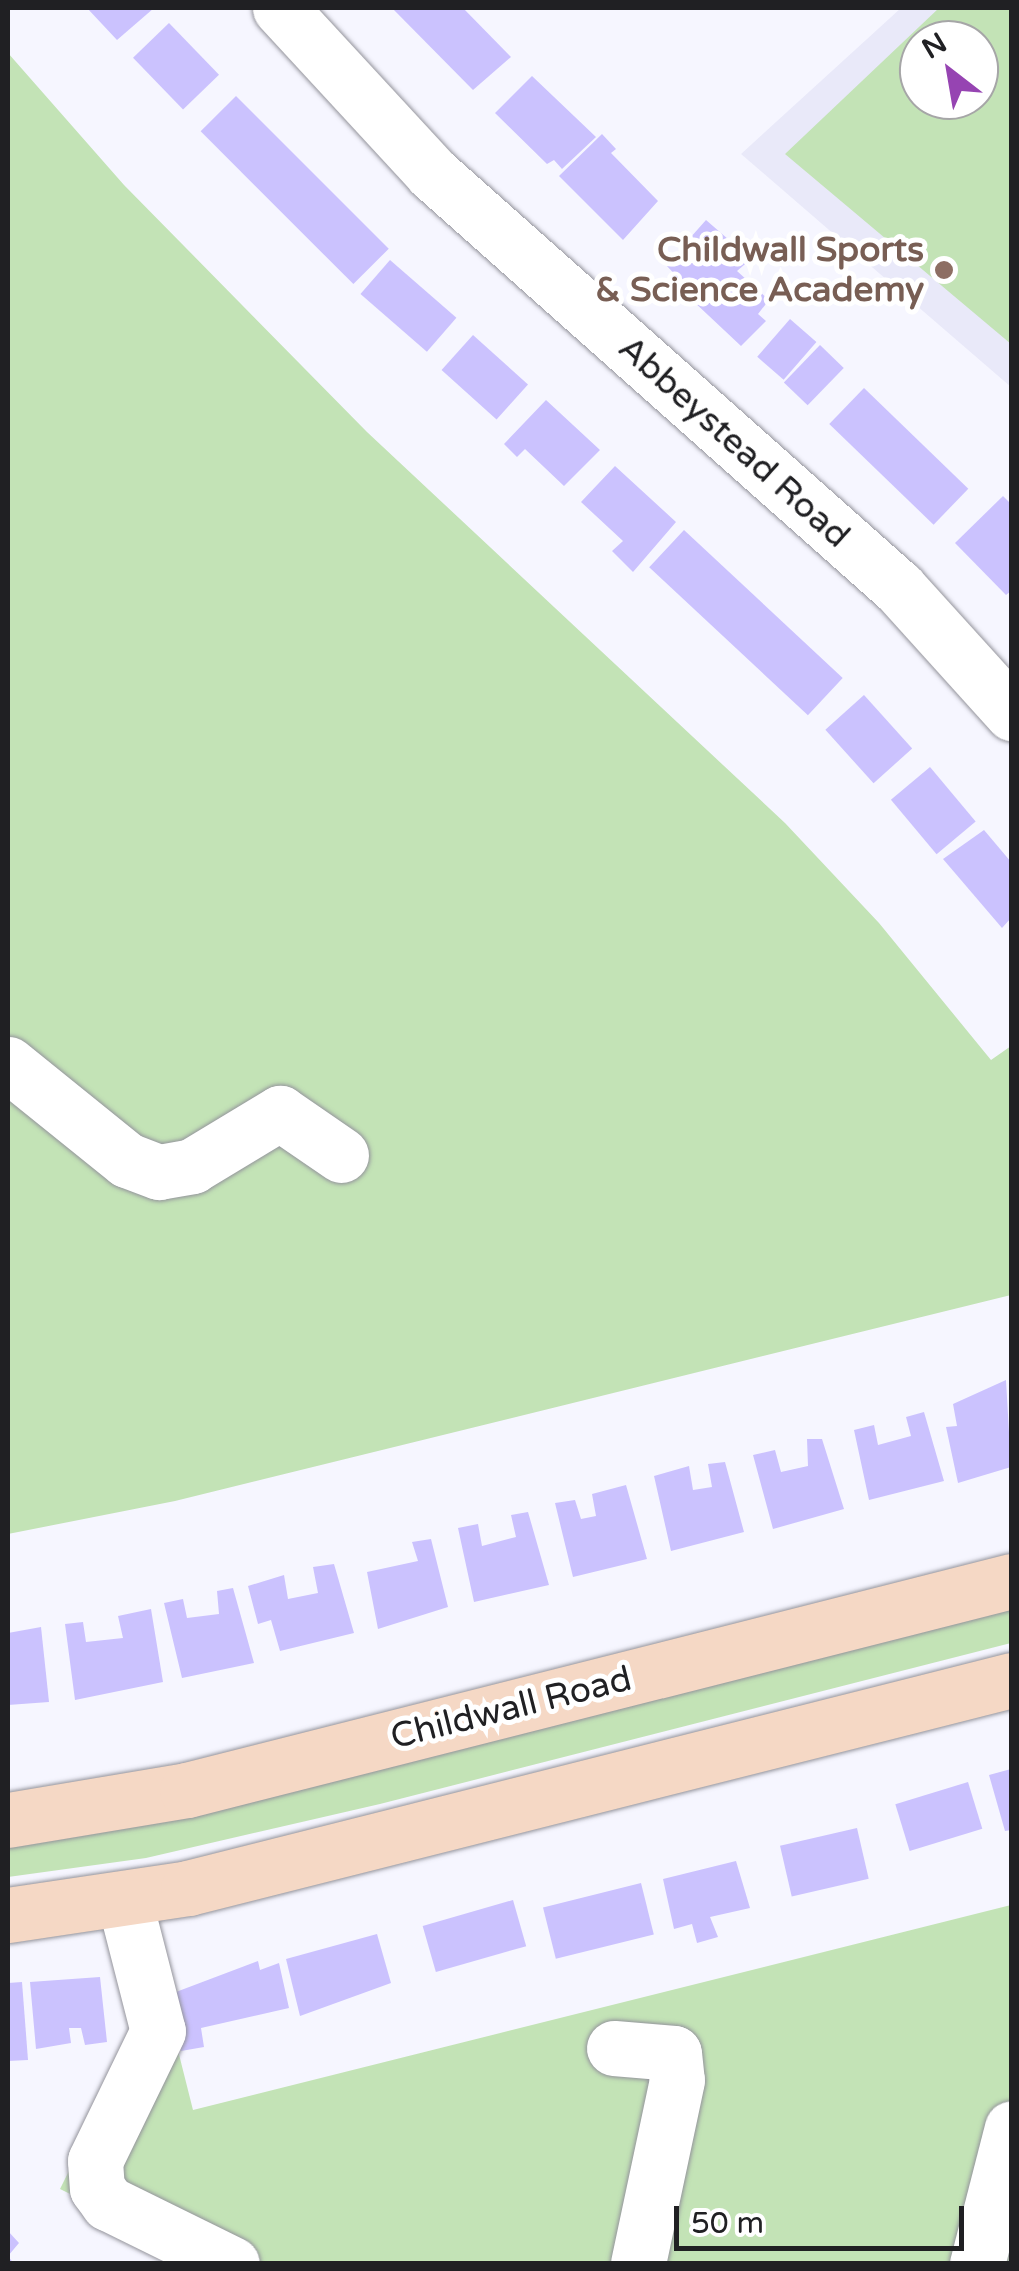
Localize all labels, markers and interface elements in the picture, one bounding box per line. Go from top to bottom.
north arrow [899,20,999,120]
text: N [916,26,953,66]
place label: Childwall Sports & Science Academy [595,229,924,311]
marker: Childwall Sports & Science Academy [933,259,955,281]
street label: Abbeystead Road [610,327,858,557]
street label: Childwall Road [386,1658,636,1758]
scale bar [679,2186,969,2248]
text: 50 m [691,2205,764,2242]

